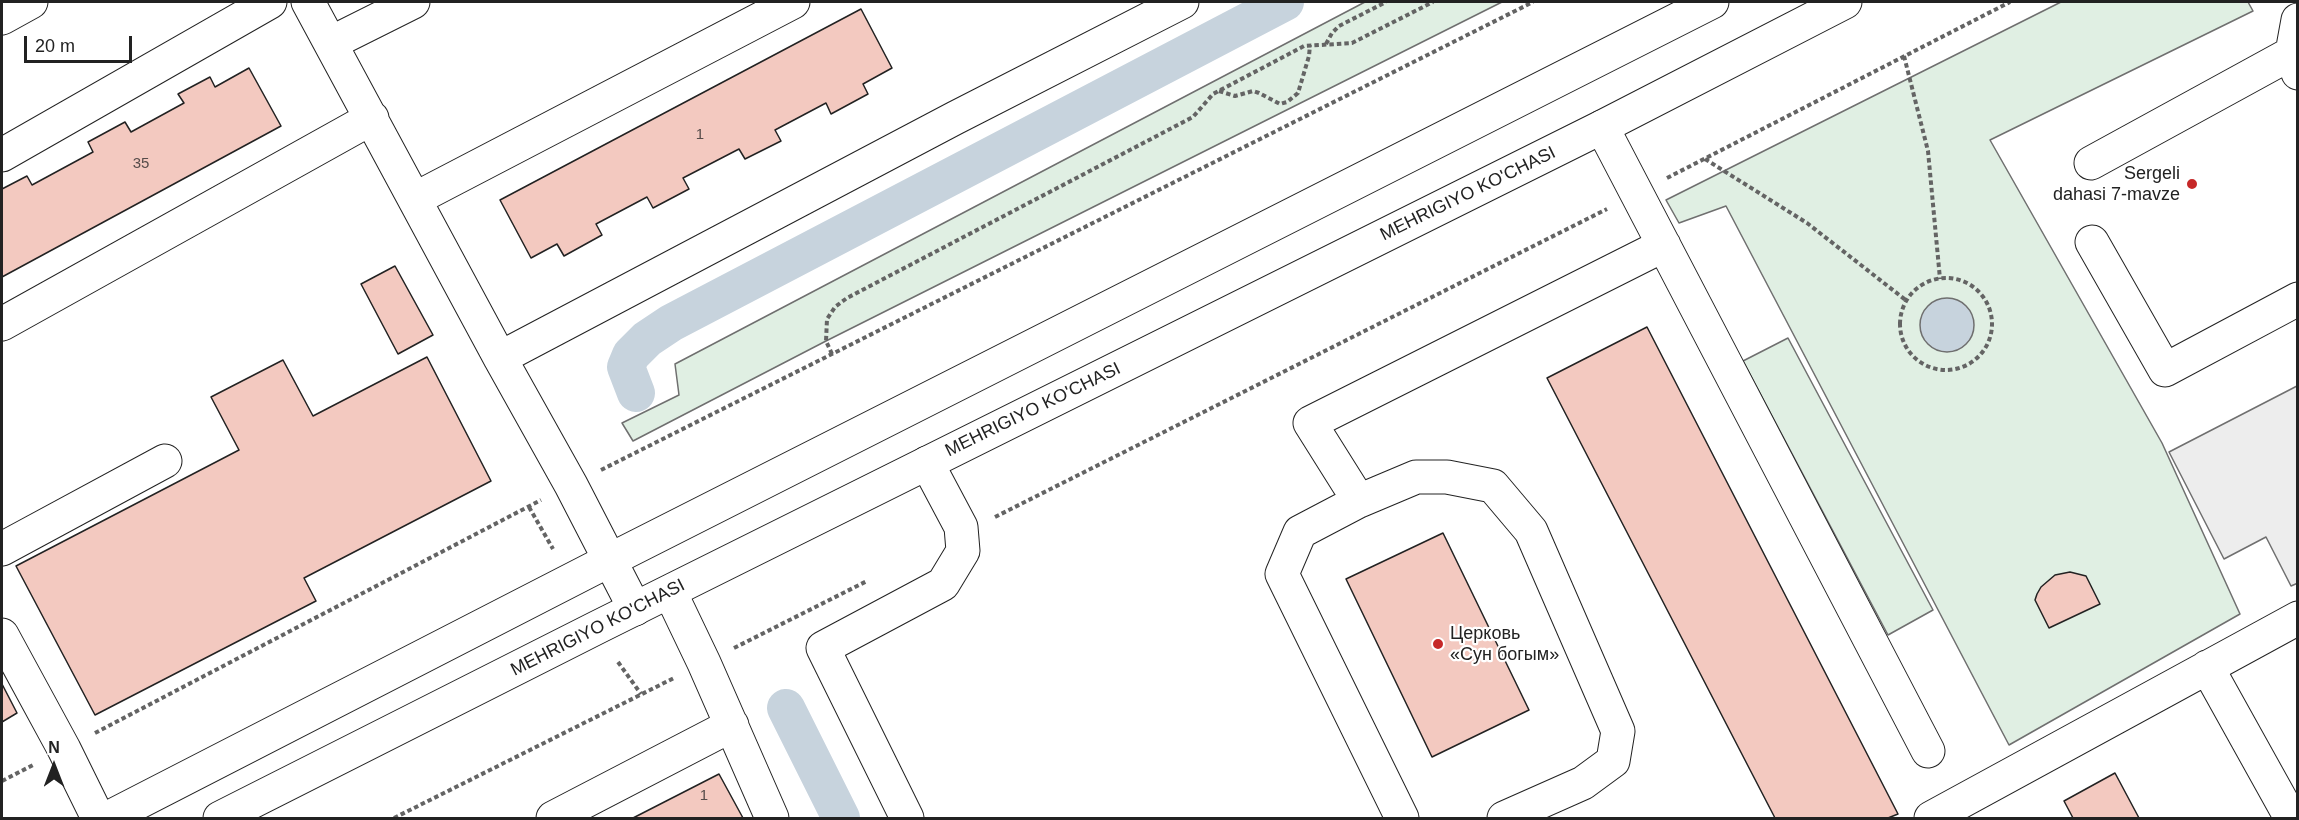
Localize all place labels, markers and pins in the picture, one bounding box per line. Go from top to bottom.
place label: Sergeli dahasi 7-mavze [2053,163,2180,206]
marker: Sergeli dahasi 7-mavze [2185,177,2199,191]
place label: Церковь «Сун богым» [1450,623,1559,666]
marker: Церковь «Сун богым» [1431,637,1445,651]

